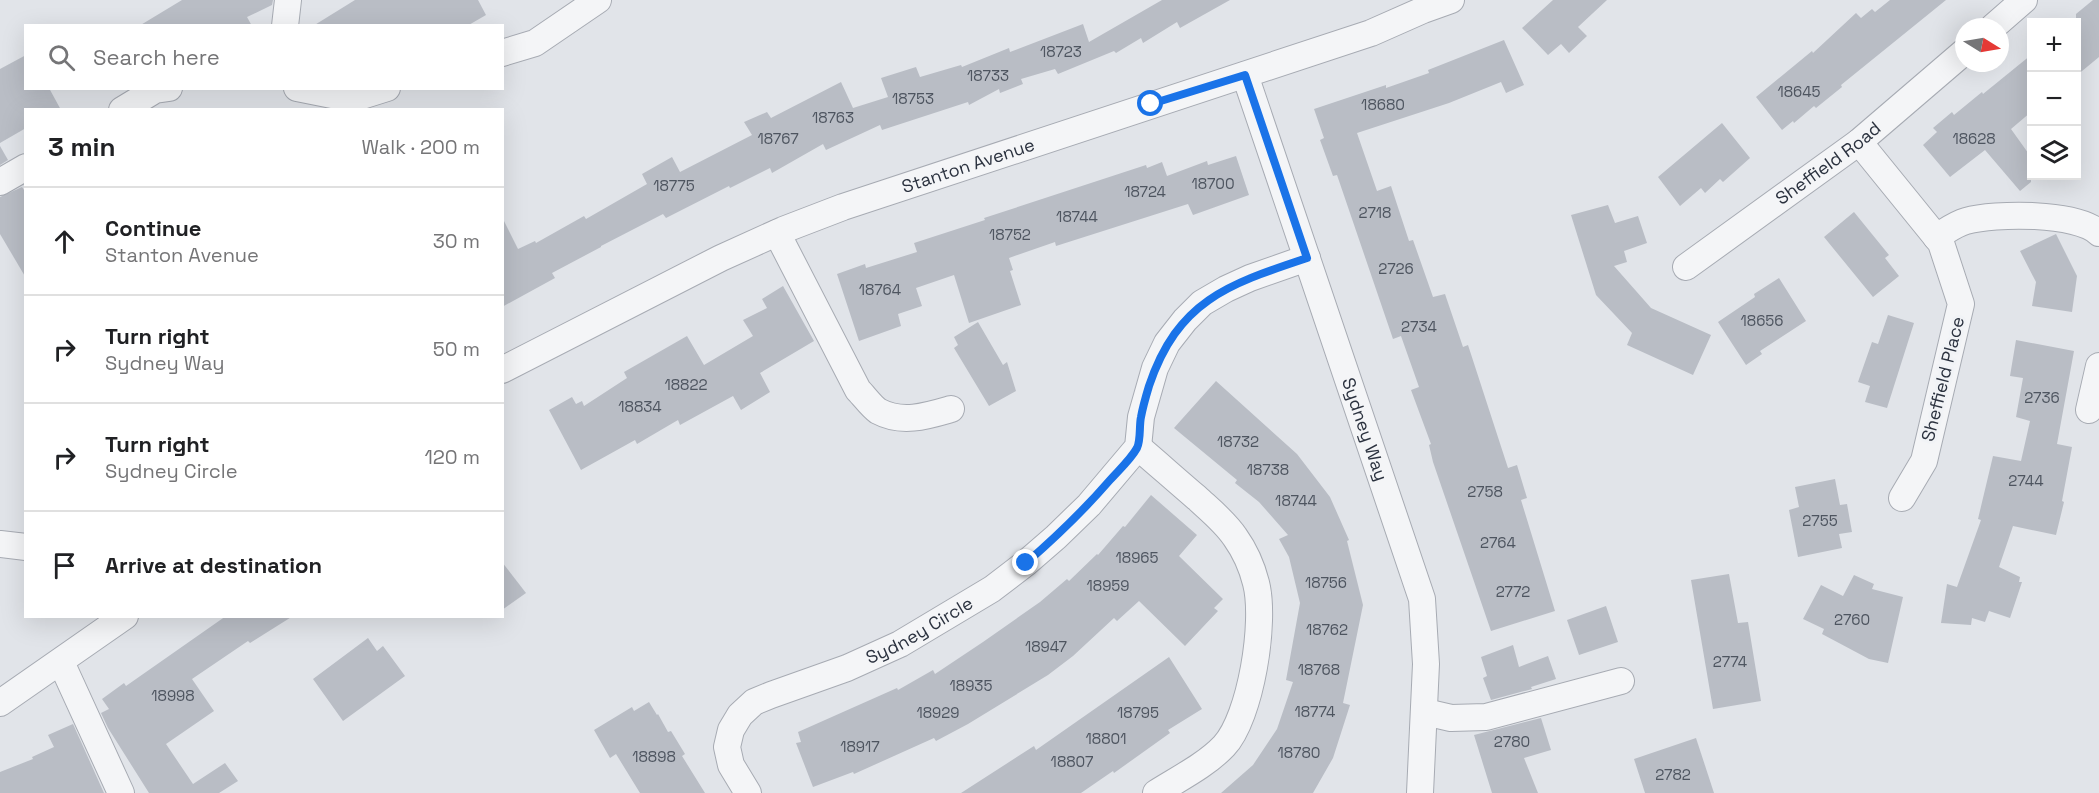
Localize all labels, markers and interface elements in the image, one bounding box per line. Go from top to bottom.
north arrow [1955,18,2009,72]
map controls [2027,18,2081,180]
button: + [2027,18,2081,72]
search box [24,24,504,90]
icon: search [45,41,78,74]
house number: 18723 [1040,42,1082,61]
text: Search here [93,43,220,71]
house number: 18733 [967,66,1009,85]
button: − [2027,72,2081,126]
house number: 18645 [1777,82,1821,101]
house number: 18753 [892,89,934,108]
route start [1137,90,1163,116]
house number: 18680 [1361,95,1405,114]
house number: 18763 [812,108,854,127]
street label: Sheffield Road [1771,116,1885,210]
button: layers [2027,126,2081,180]
house number: 18767 [757,129,799,148]
house number: 18628 [1952,129,1996,148]
text: 3 min [48,130,116,164]
street label: Stanton Avenue [899,133,1037,198]
text: Walk · 200 m [361,134,480,160]
house number: 18700 [1191,174,1235,193]
house number: 18775 [653,176,695,195]
house number: 18724 [1124,182,1166,201]
house number: 2718 [1359,203,1391,222]
house number: 18744 [1056,207,1098,226]
text: Continue [105,214,201,242]
icon: ahead [48,225,81,258]
house number: 18752 [989,225,1031,244]
text: 30 m [433,228,480,254]
text: Stanton Avenue [105,242,259,268]
house number: 2726 [1378,259,1414,278]
house number: 18764 [859,280,901,299]
house number: 18656 [1741,311,1783,330]
street label: Sheffield Place [1916,314,1969,444]
house number: 2734 [1401,317,1437,336]
text: Turn right [105,322,210,350]
icon: right [48,333,81,366]
text: 50 m [433,336,480,362]
text: Sydney Way [105,350,225,376]
house number: 18822 [664,375,708,394]
street label: Sydney Way [1337,375,1393,484]
house number: 2736 [2024,388,2060,407]
house number: 18834 [618,397,662,416]
text: Turn right [105,430,210,458]
house number: 18732 [1217,432,1259,451]
icon: right [48,441,81,474]
text: 120 m [424,444,480,470]
text: Sydney Circle [105,458,237,484]
house number: 18738 [1247,460,1289,479]
house number: 2744 [2008,471,2044,490]
house number: 2758 [1467,482,1503,501]
house number: 18744 [1275,491,1317,510]
house number: 2755 [1802,511,1838,530]
house number: 2764 [1480,533,1516,552]
house number: 18965 [1116,548,1158,567]
icon: arrive [48,549,81,582]
route end [1012,549,1038,575]
text: Arrive at destination [105,551,322,579]
house number: 18756 [1305,573,1347,592]
house number: 18959 [1087,576,1129,595]
house number: 2772 [1496,582,1530,601]
street label: Sydney Circle [862,591,977,669]
house number: 2760 [1834,610,1870,629]
house number: 18762 [1306,620,1348,639]
house number: 18947 [1025,637,1067,656]
house number: 2774 [1713,652,1747,671]
house number: 18768 [1298,660,1340,679]
house number: 18935 [950,676,992,695]
house number: 18998 [151,686,195,705]
house number: 18774 [1295,702,1335,721]
house number: 18929 [917,703,959,722]
house number: 18795 [1117,703,1159,722]
house number: 18801 [1086,729,1126,748]
house number: 2780 [1494,732,1530,751]
house number: 18917 [840,737,880,756]
house number: 18780 [1278,743,1320,762]
house number: 18898 [632,747,676,766]
house number: 18807 [1051,752,1093,771]
house number: 2782 [1655,765,1691,784]

